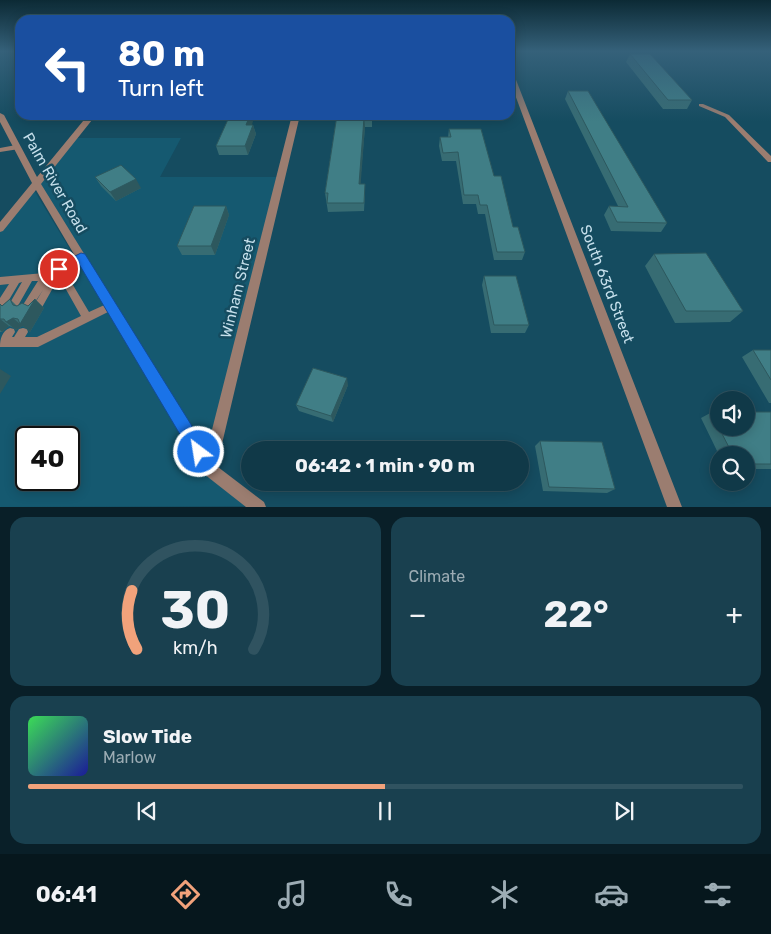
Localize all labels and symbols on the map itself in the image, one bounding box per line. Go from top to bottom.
street label: Palm River Road [19,130,91,236]
street label: South 63rd Street [576,222,638,346]
street label: Winham Street [217,236,259,340]
pin [38,248,80,290]
position arrow [172,425,224,477]
speed limit sign: 40 [15,426,80,491]

